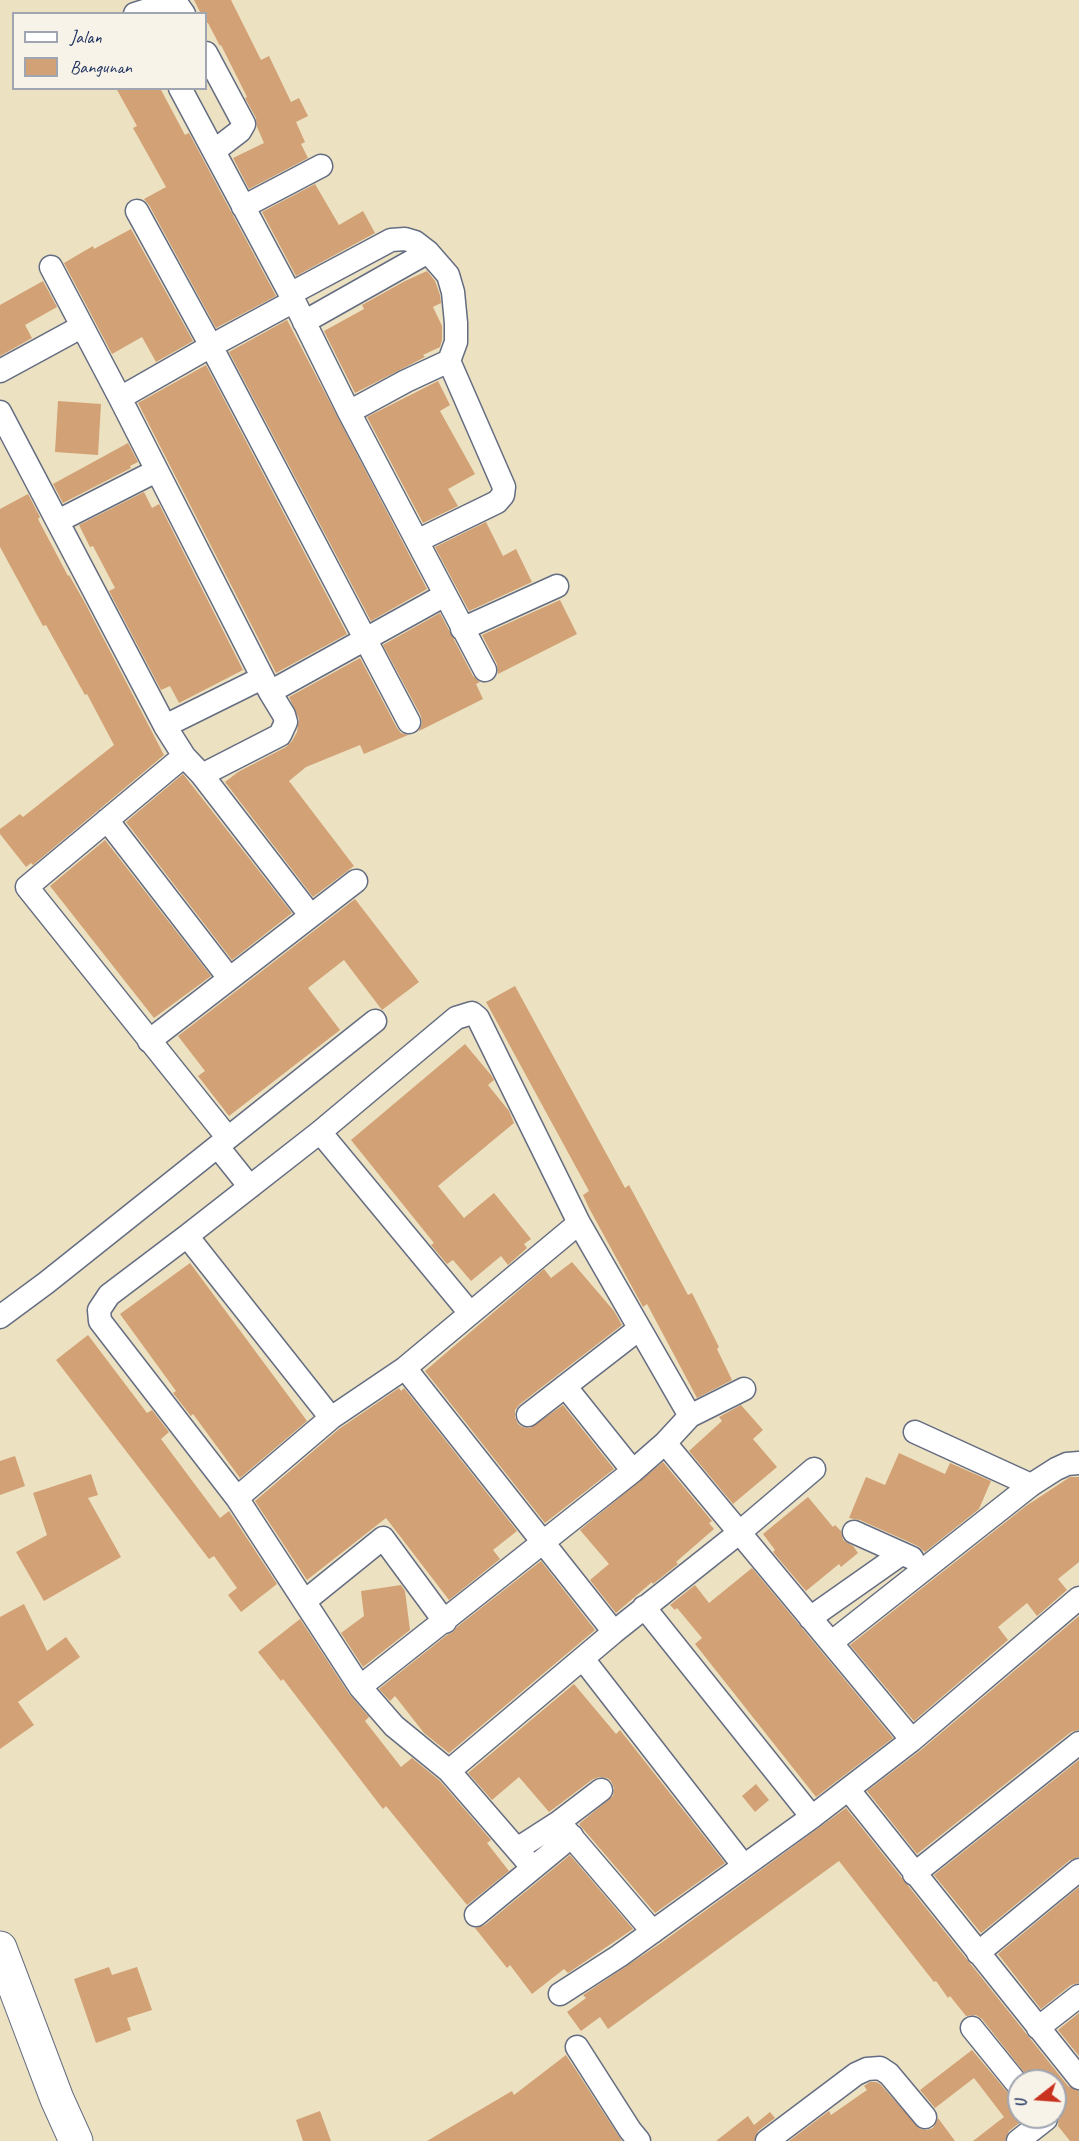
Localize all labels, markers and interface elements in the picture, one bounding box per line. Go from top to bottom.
legend [12,12,207,90]
text: Jalan [70,26,102,48]
text: Bangunan [70,56,132,78]
north arrow [1007,2069,1067,2129]
text: U [1011,2097,1032,2110]

